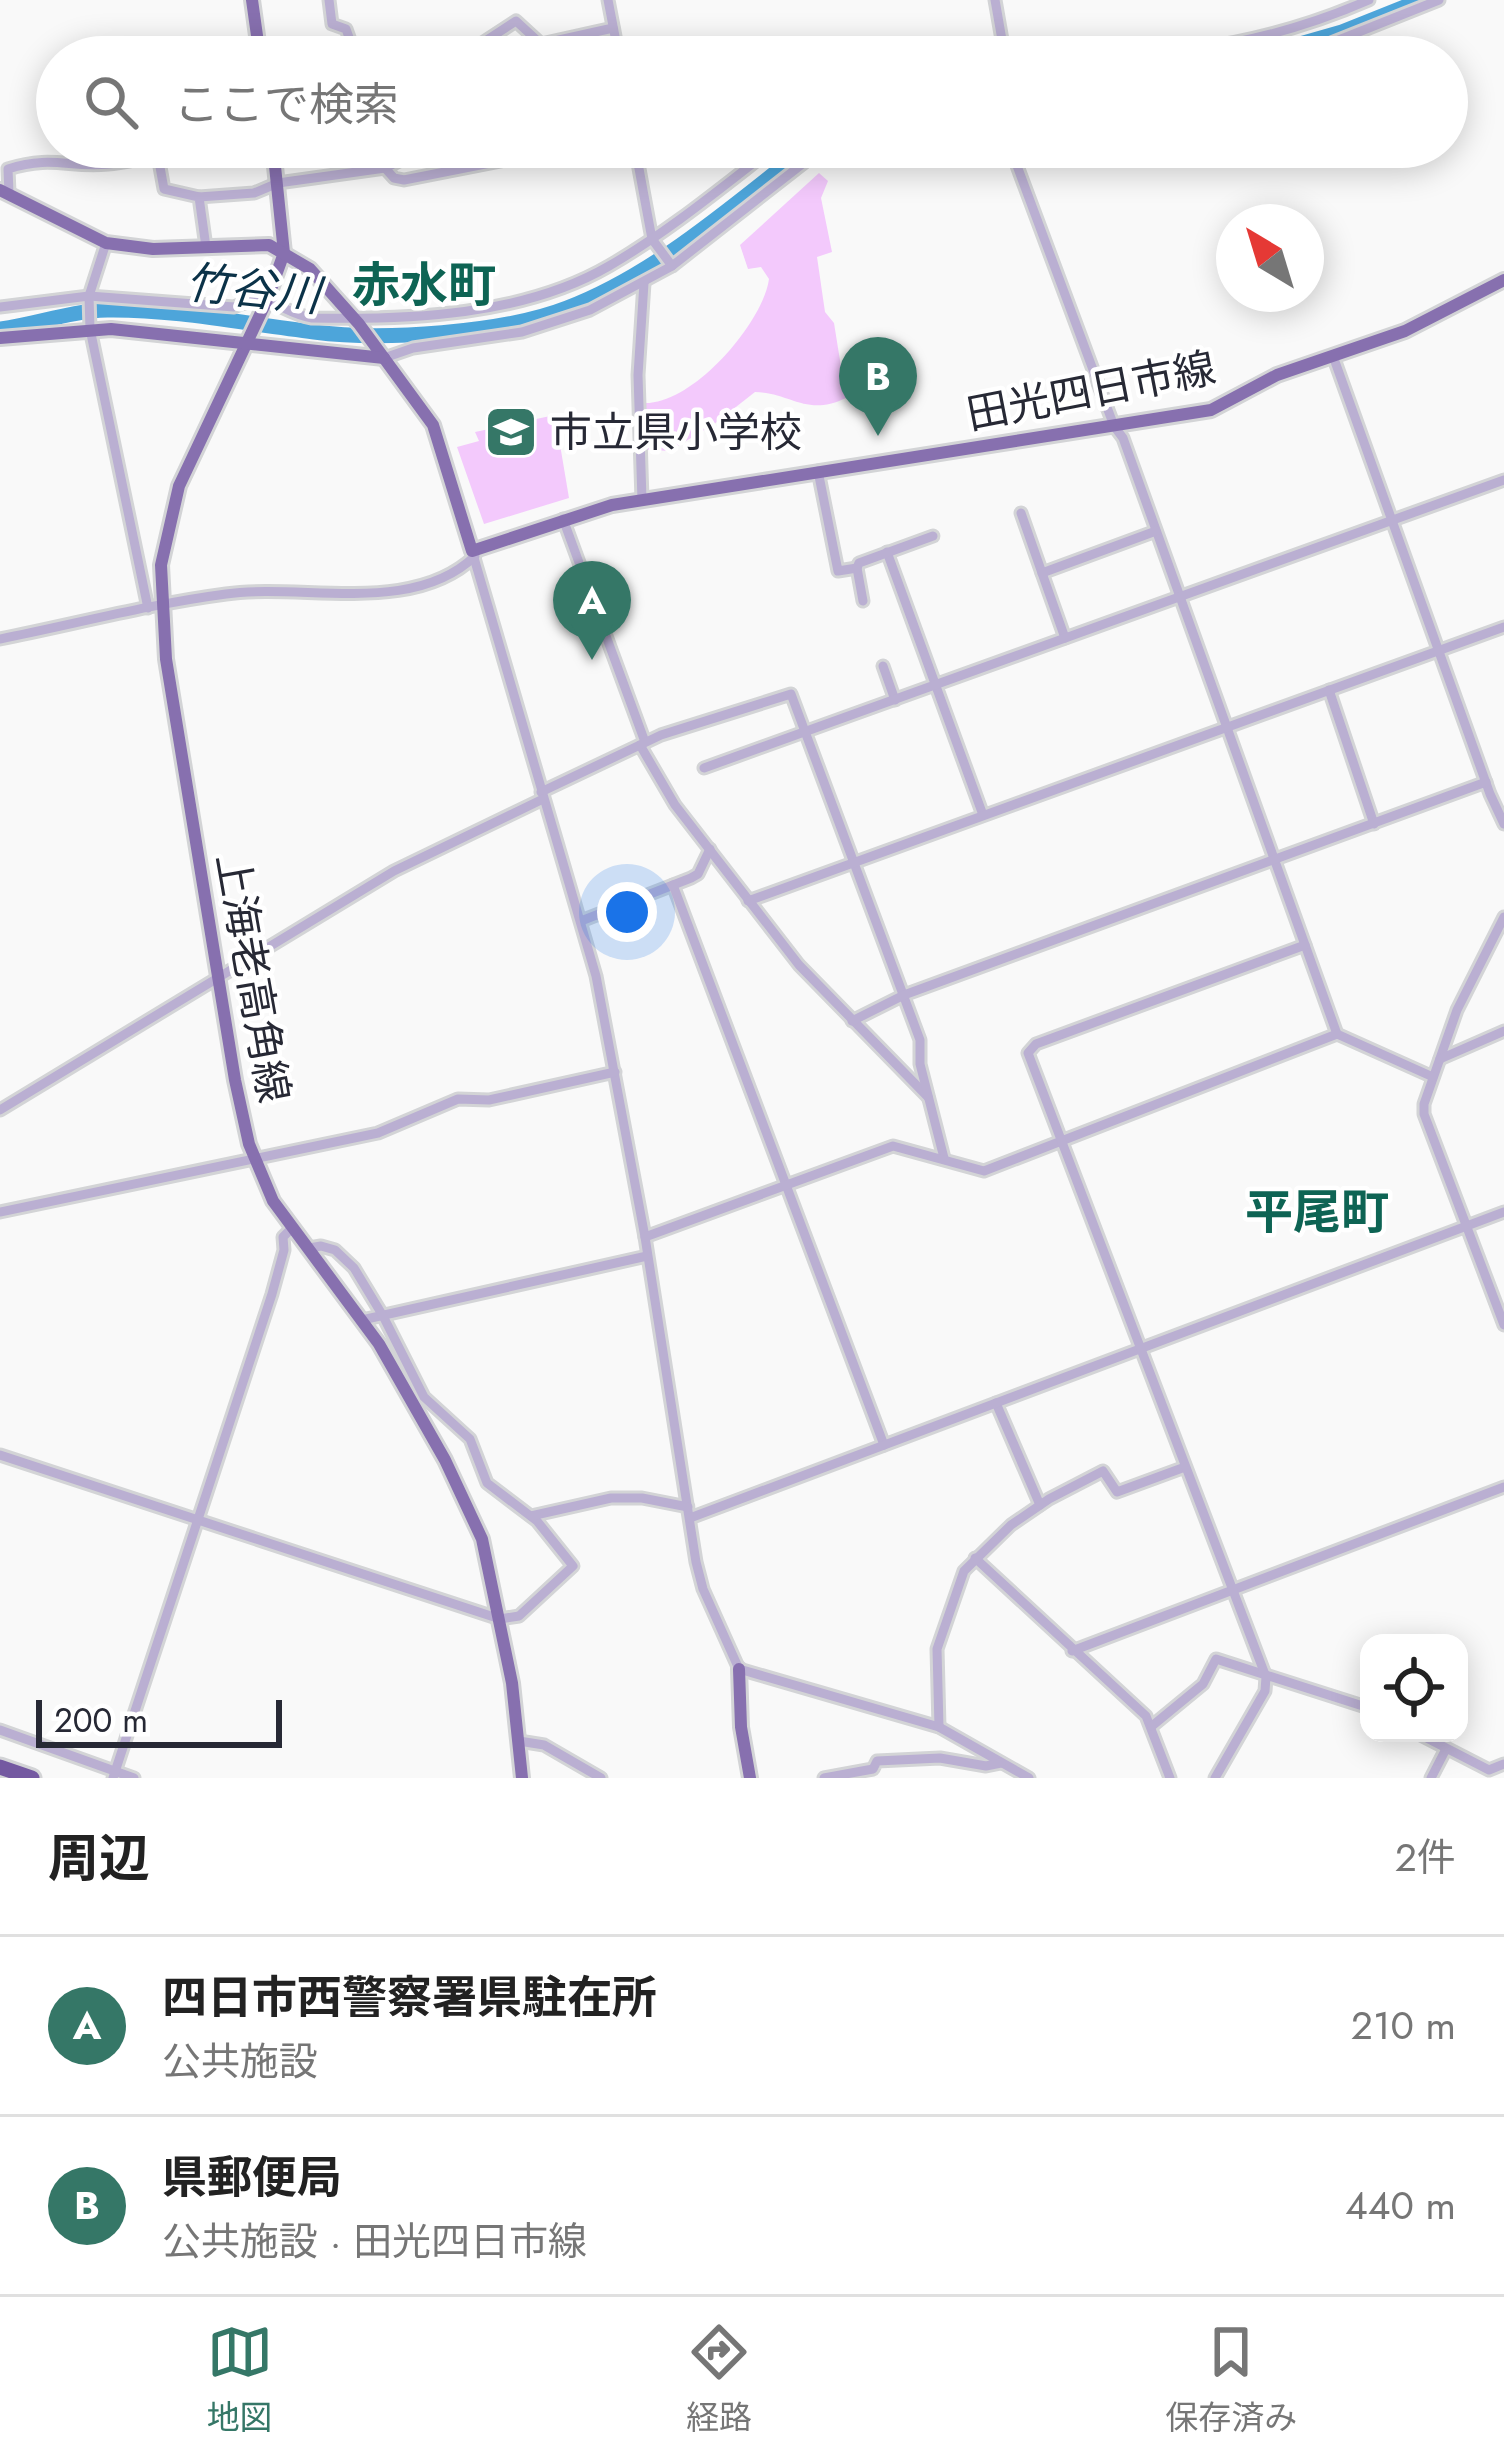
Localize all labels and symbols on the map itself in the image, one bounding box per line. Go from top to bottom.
north arrow [1216,204,1324,312]
water label: 竹谷川 [182,250,327,329]
district label: 赤水町 [352,251,496,320]
pin: B [839,337,917,436]
street label: 田光四日市線 [961,337,1221,445]
place label: 市立県小学校 [550,402,802,463]
school or university icon: 市立県小学校 [483,404,539,460]
pin: A [553,561,631,660]
street label: 上海老高角線 [201,849,305,1107]
your location [597,882,657,942]
district label: 平尾町 [1245,1178,1389,1247]
scale bar [36,1694,282,1747]

